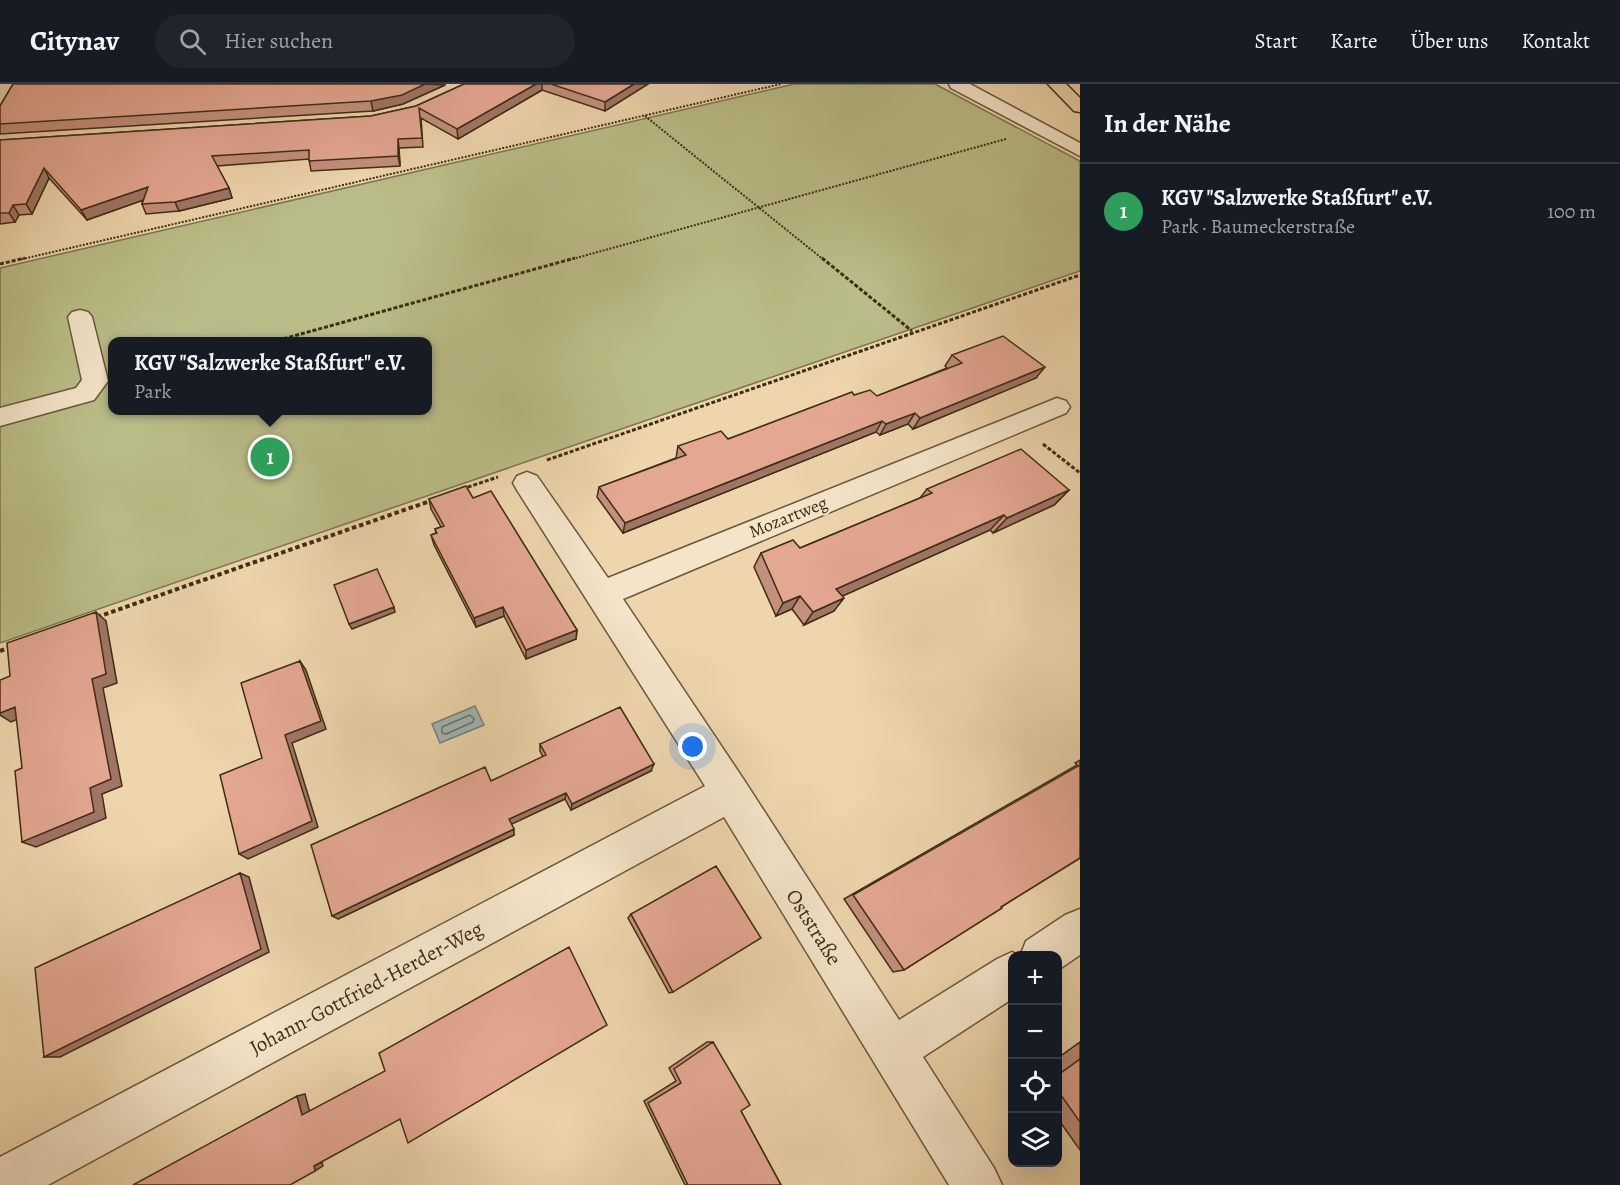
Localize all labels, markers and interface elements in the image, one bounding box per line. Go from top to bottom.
search box [155,14,575,68]
text: Citynav [30,22,119,60]
icon: search [176,25,209,58]
text: Hier suchen [224,26,333,56]
text: Start [1255,27,1297,55]
text: Karte [1330,27,1378,55]
text: Über uns [1411,27,1488,55]
text: Kontakt [1521,27,1590,55]
text: In der Nähe [1104,106,1231,141]
text: KGV "Salzwerke Staßfurt" e.V. [1161,183,1433,213]
text: 1 [1120,198,1127,225]
text: 100 m [1547,198,1596,225]
text: Park · Baumeckerstraße [1161,213,1355,240]
popup [108,337,432,415]
text: KGV "Salzwerke Staßfurt" e.V. [134,348,406,378]
text: Park [134,378,171,405]
pin: 1 [250,434,290,479]
street label: Mozartweg [745,490,831,544]
your location [678,732,707,761]
street label: Oststraße [780,884,848,970]
street label: Johann-Gottfried-Herder-Weg [245,914,488,1061]
map controls [1008,951,1062,1167]
button: + [1008,951,1062,1005]
button: − [1008,1005,1062,1059]
button: locate [1008,1059,1062,1113]
button: layers [1008,1113,1062,1167]

